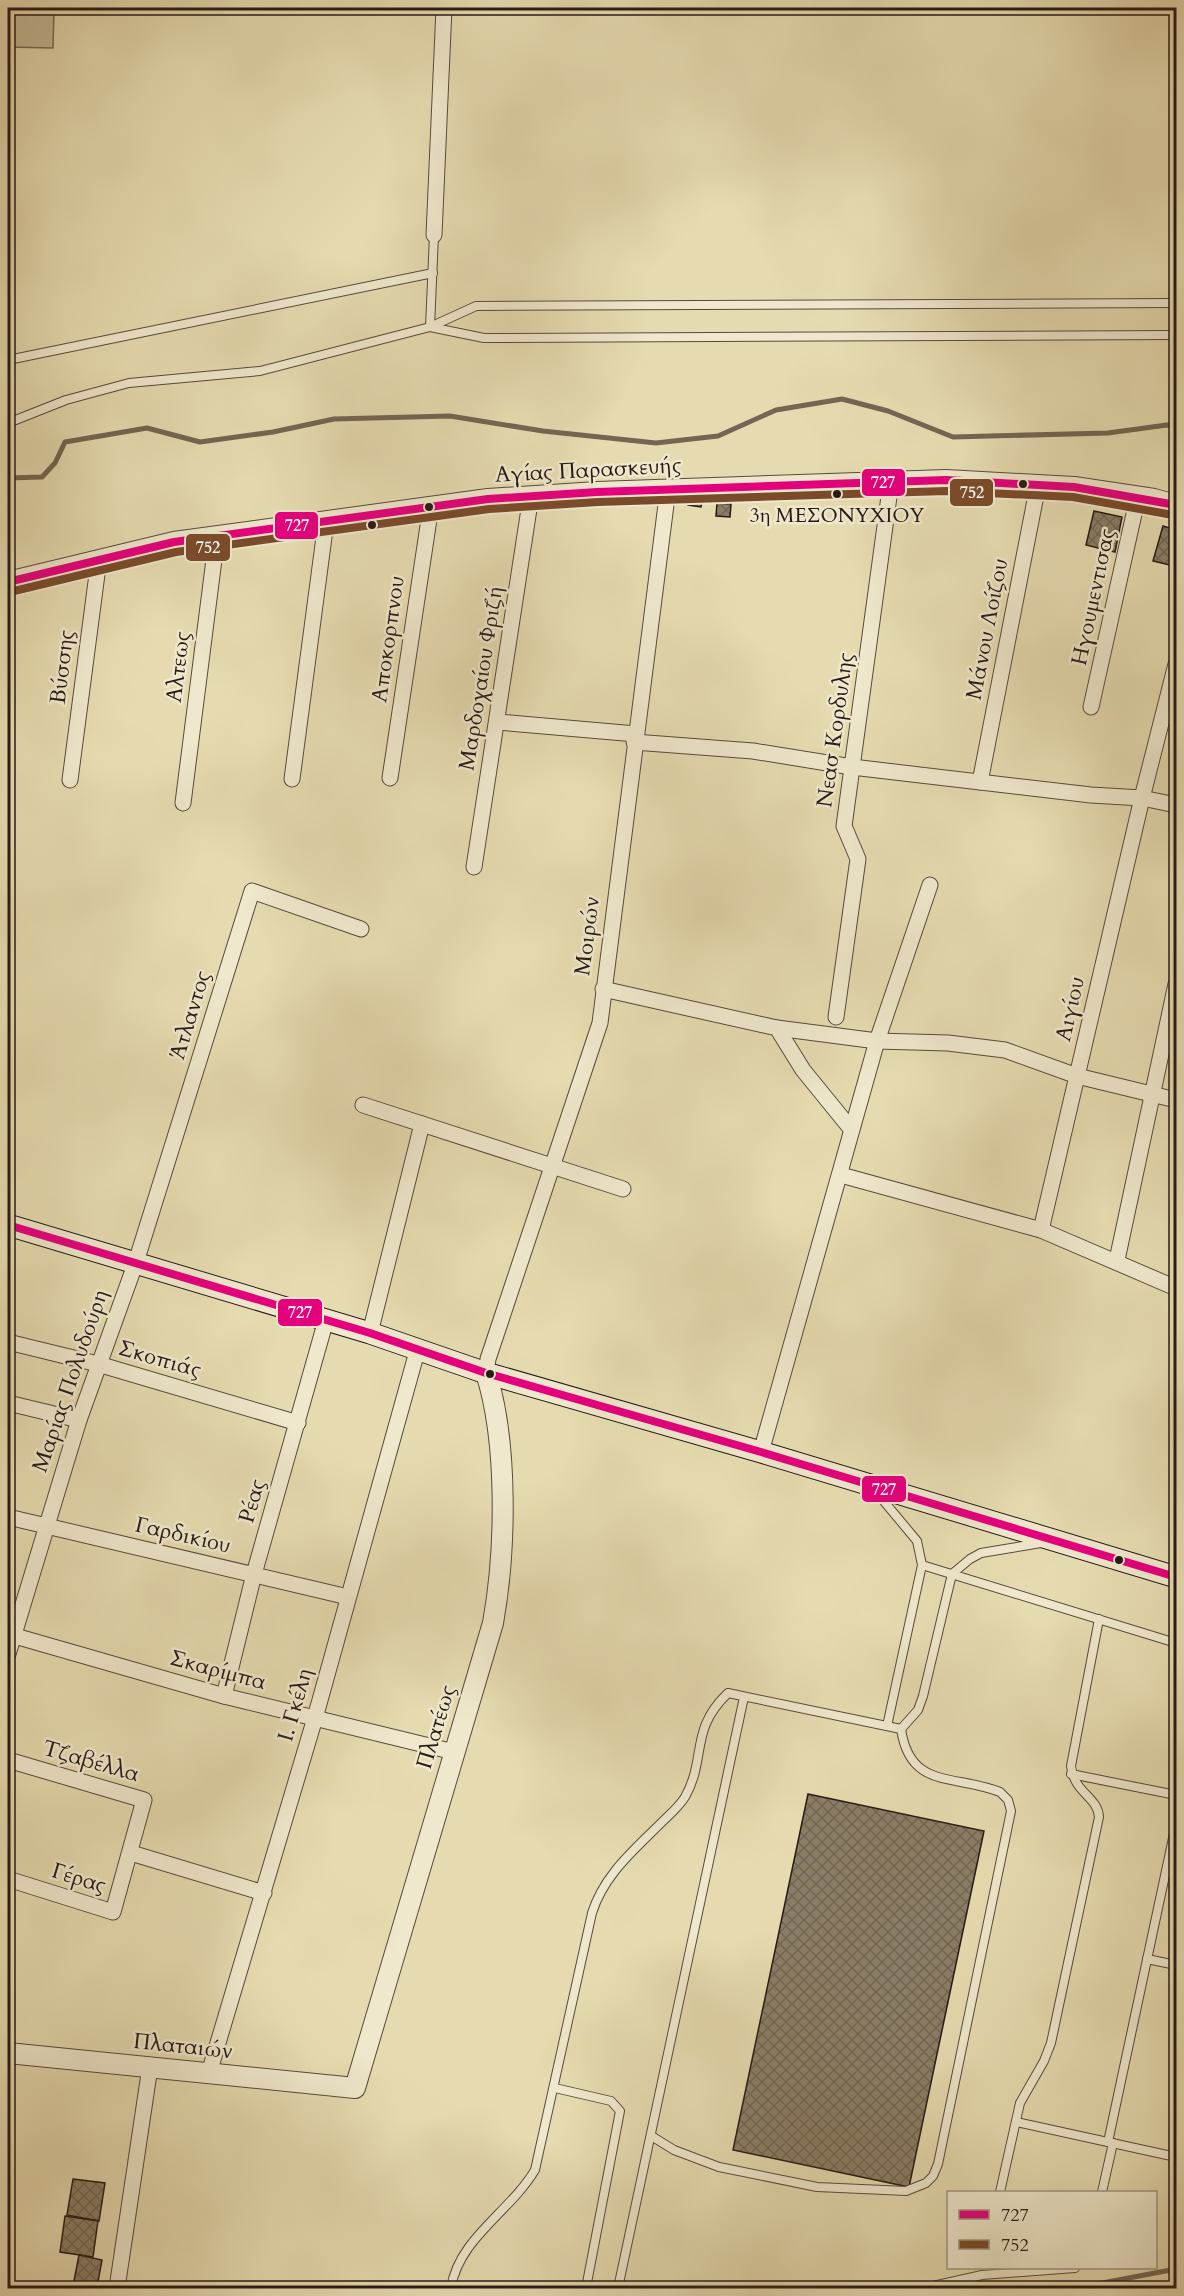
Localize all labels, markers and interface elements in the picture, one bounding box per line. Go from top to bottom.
street label: Αγίας Παρασκευής [494,450,682,490]
line badge: 727 [861,468,906,497]
text: 727 [871,472,895,494]
line badge: 752 [949,478,994,507]
unlabelled marker [1017,478,1029,490]
text: 752 [960,482,984,504]
marker: 3η ΜΕΣΟΝΥΧΙΟΥ [831,488,843,500]
unlabelled marker [423,501,435,513]
place label: 3η ΜΕΣΟΝΥΧΙΟΥ [750,502,925,529]
line badge: 727 [274,511,319,540]
text: 727 [285,515,309,537]
unlabelled marker [366,519,378,531]
street label: Ηγουμεντισας [1064,526,1122,668]
line badge: 752 [185,533,231,562]
text: 752 [196,537,220,559]
street label: Μάνου Λοίζου [959,556,1015,702]
street label: Αποκορπνου [364,574,412,704]
street label: Μαρδοχαίου Φριζή [452,584,510,772]
street label: Βύσσης [43,628,81,706]
street label: Αλτεως [159,630,197,704]
street label: Νεασ Κορδυλης [809,651,861,809]
street label: Μοιρών [567,895,607,977]
street label: Άτλαντος [162,967,218,1063]
street label: Αιγίου [1048,974,1092,1044]
street label: Μαρίας Πολυδούρη [25,1286,115,1476]
line badge: 727 [277,1298,323,1327]
text: 727 [288,1302,312,1324]
street label: Σκοπιάς [115,1333,205,1385]
unlabelled marker [484,1368,496,1380]
line badge: 727 [861,1475,907,1503]
street label: Ρέας [231,1476,273,1526]
text: 727 [872,1479,896,1501]
street label: Γαρδικίου [132,1509,234,1561]
unlabelled marker [1113,1554,1125,1566]
street label: Σκαρίμπα [167,1643,269,1697]
street label: Ι. Γκέλη [270,1665,320,1745]
street label: Πλατέως [409,1681,463,1773]
street label: Τζαβέλλα [39,1733,143,1789]
street label: Γέρας [48,1856,110,1900]
street label: Πλαταιών [132,2026,234,2066]
legend [947,2191,1157,2269]
text: 727 [1001,2203,1029,2228]
text: 752 [1001,2233,1029,2258]

